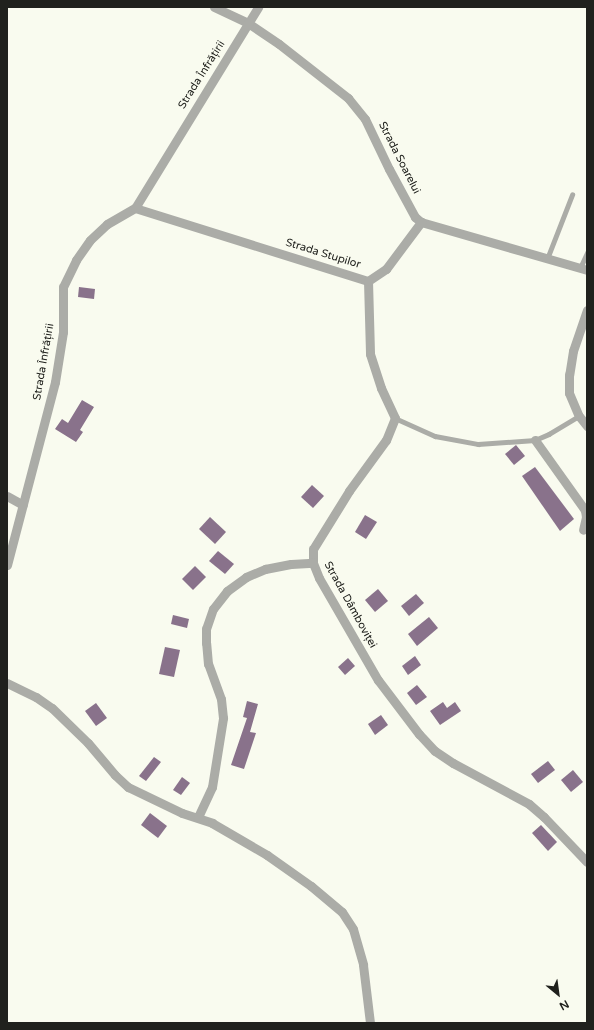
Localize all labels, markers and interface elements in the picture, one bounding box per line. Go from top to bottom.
street label: Strada Înfrățirii [176,39,228,111]
street label: Strada Soarelui [375,120,423,196]
street label: Strada Stupilor [284,236,362,272]
street label: Strada Înfrățirii [31,323,57,401]
street label: Strada Dâmboviței [321,559,379,651]
north arrow [538,974,578,1014]
text: N [557,997,571,1013]

